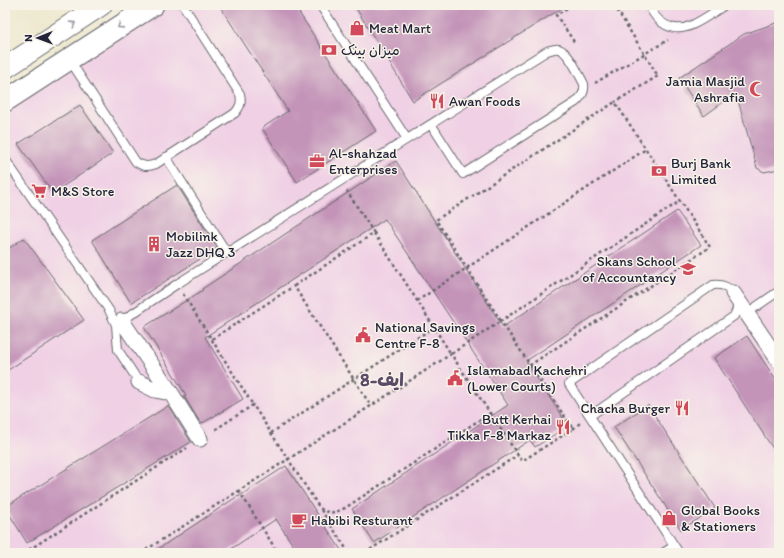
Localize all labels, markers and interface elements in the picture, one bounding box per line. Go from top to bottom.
north arrow [18,18,58,58]
shop icon: Meat Mart [348,19,366,37]
place label: Meat Mart [369,20,431,37]
one-way arrow [69,21,76,28]
one-way arrow [117,21,124,29]
text: N [22,34,35,42]
bank icon: میزان بینک [320,41,338,59]
place label: میزان بینک [341,42,400,59]
place label: Jamia Masjid Ashrafia [666,73,745,106]
mosque icon: Jamia Masjid Ashrafia [748,80,766,98]
restaurant icon: Awan Foods [428,92,446,110]
place label: Awan Foods [449,93,520,110]
place label: Al-shahzad Enterprises [329,145,398,178]
office icon: Al-shahzad Enterprises [308,152,326,170]
place label: Burj Bank Limited [671,155,732,188]
bank icon: Burj Bank Limited [650,162,668,180]
supermarket icon: M&S Store [30,182,48,200]
place label: M&S Store [51,183,115,200]
place label: Mobilink Jazz DHQ 3 [166,228,236,261]
building icon: Mobilink Jazz DHQ 3 [145,235,163,253]
place label: Skans School of Accountancy [582,253,676,286]
school or university icon: Skans School of Accountancy [679,260,697,278]
place label: National Savings Centre F-8 [375,319,475,352]
public building icon: National Savings Centre F-8 [354,326,372,344]
place label: Islamabad Kachehri (Lower Courts) [467,362,587,395]
district label: ایف-8 [360,369,404,391]
public building icon: Islamabad Kachehri (Lower Courts) [446,369,464,387]
restaurant icon: Chacha Burger [673,399,691,417]
place label: Chacha Burger [581,400,670,417]
place label: Butt Kerhai Tikka F-8 Markaz [447,411,551,444]
restaurant icon: Butt Kerhai Tikka F-8 Markaz [554,418,572,436]
place label: Global Books & Stationers [681,502,760,535]
shop icon: Global Books & Stationers [660,509,678,527]
cafe icon: Habibi Resturant [290,511,308,529]
place label: Habibi Resturant [311,512,413,529]

